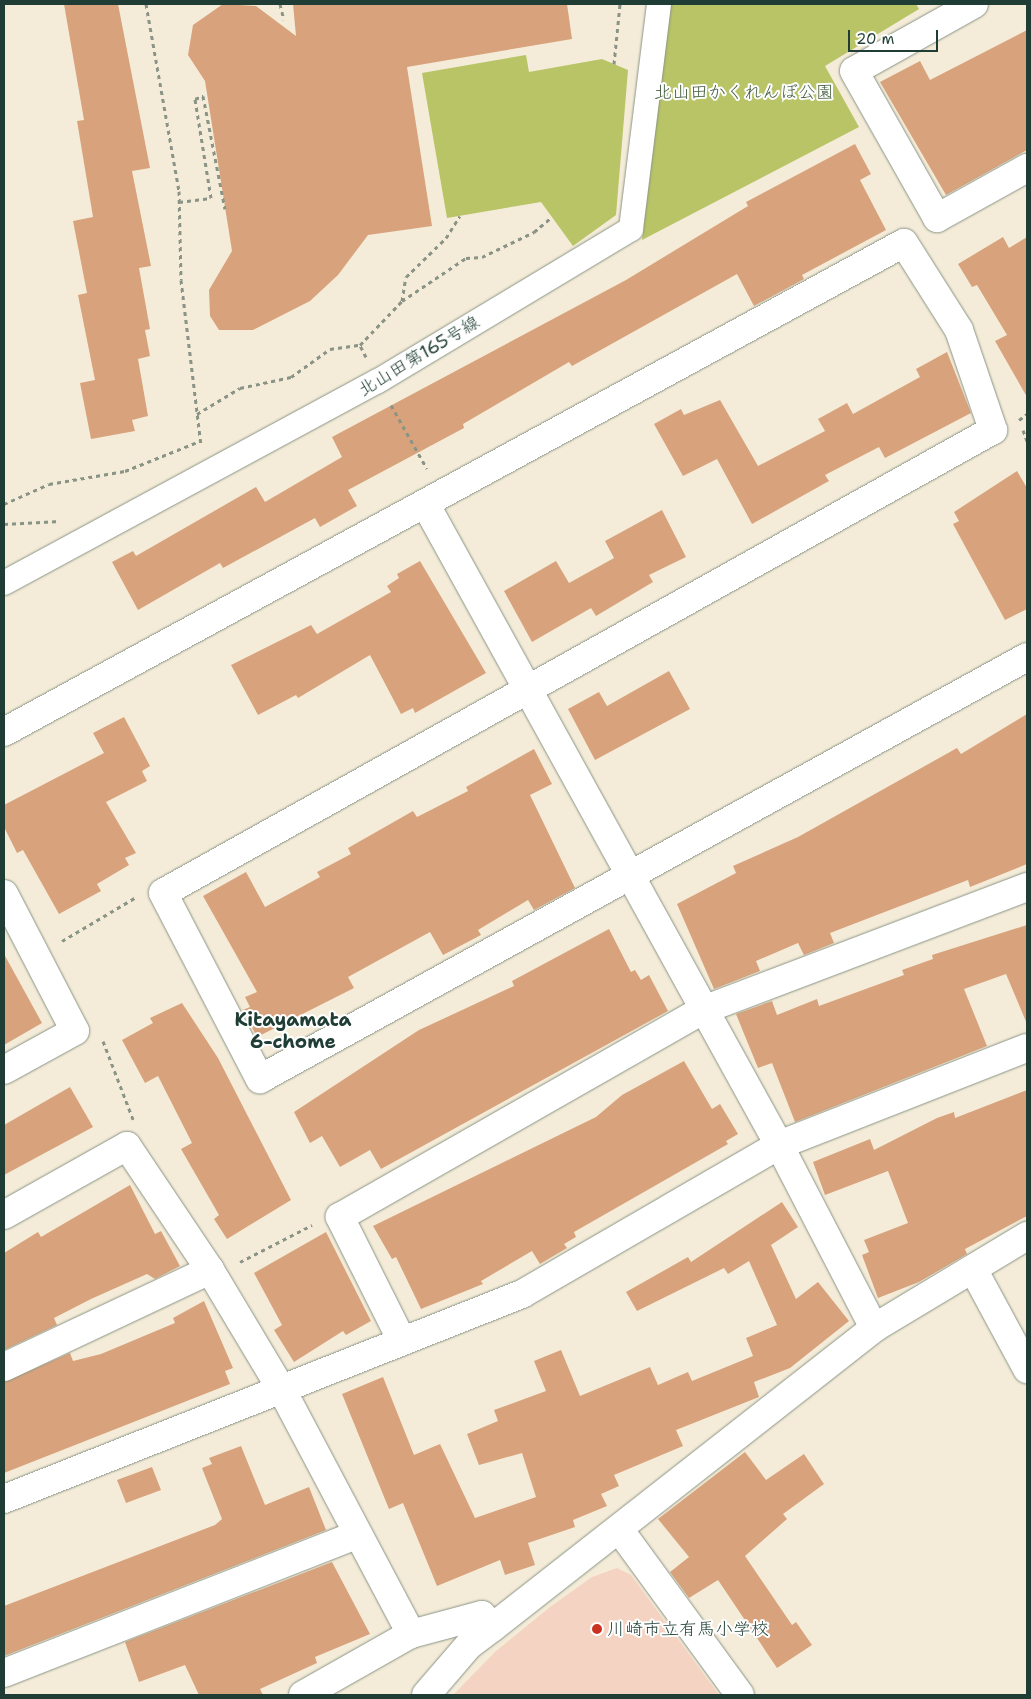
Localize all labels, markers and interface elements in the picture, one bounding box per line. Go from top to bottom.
scale bar [851,20,941,52]
text: 20 m [856,29,895,49]
park label: 北山田かくれんぼ公園 [654,81,834,103]
street label: 北山田第165号線 [354,311,484,401]
district label: Kitayamata 6-chome [234,1009,352,1053]
place label: 川崎市立有馬小学校 [607,1618,769,1640]
marker: 川崎市立有馬小学校 [591,1623,603,1635]

